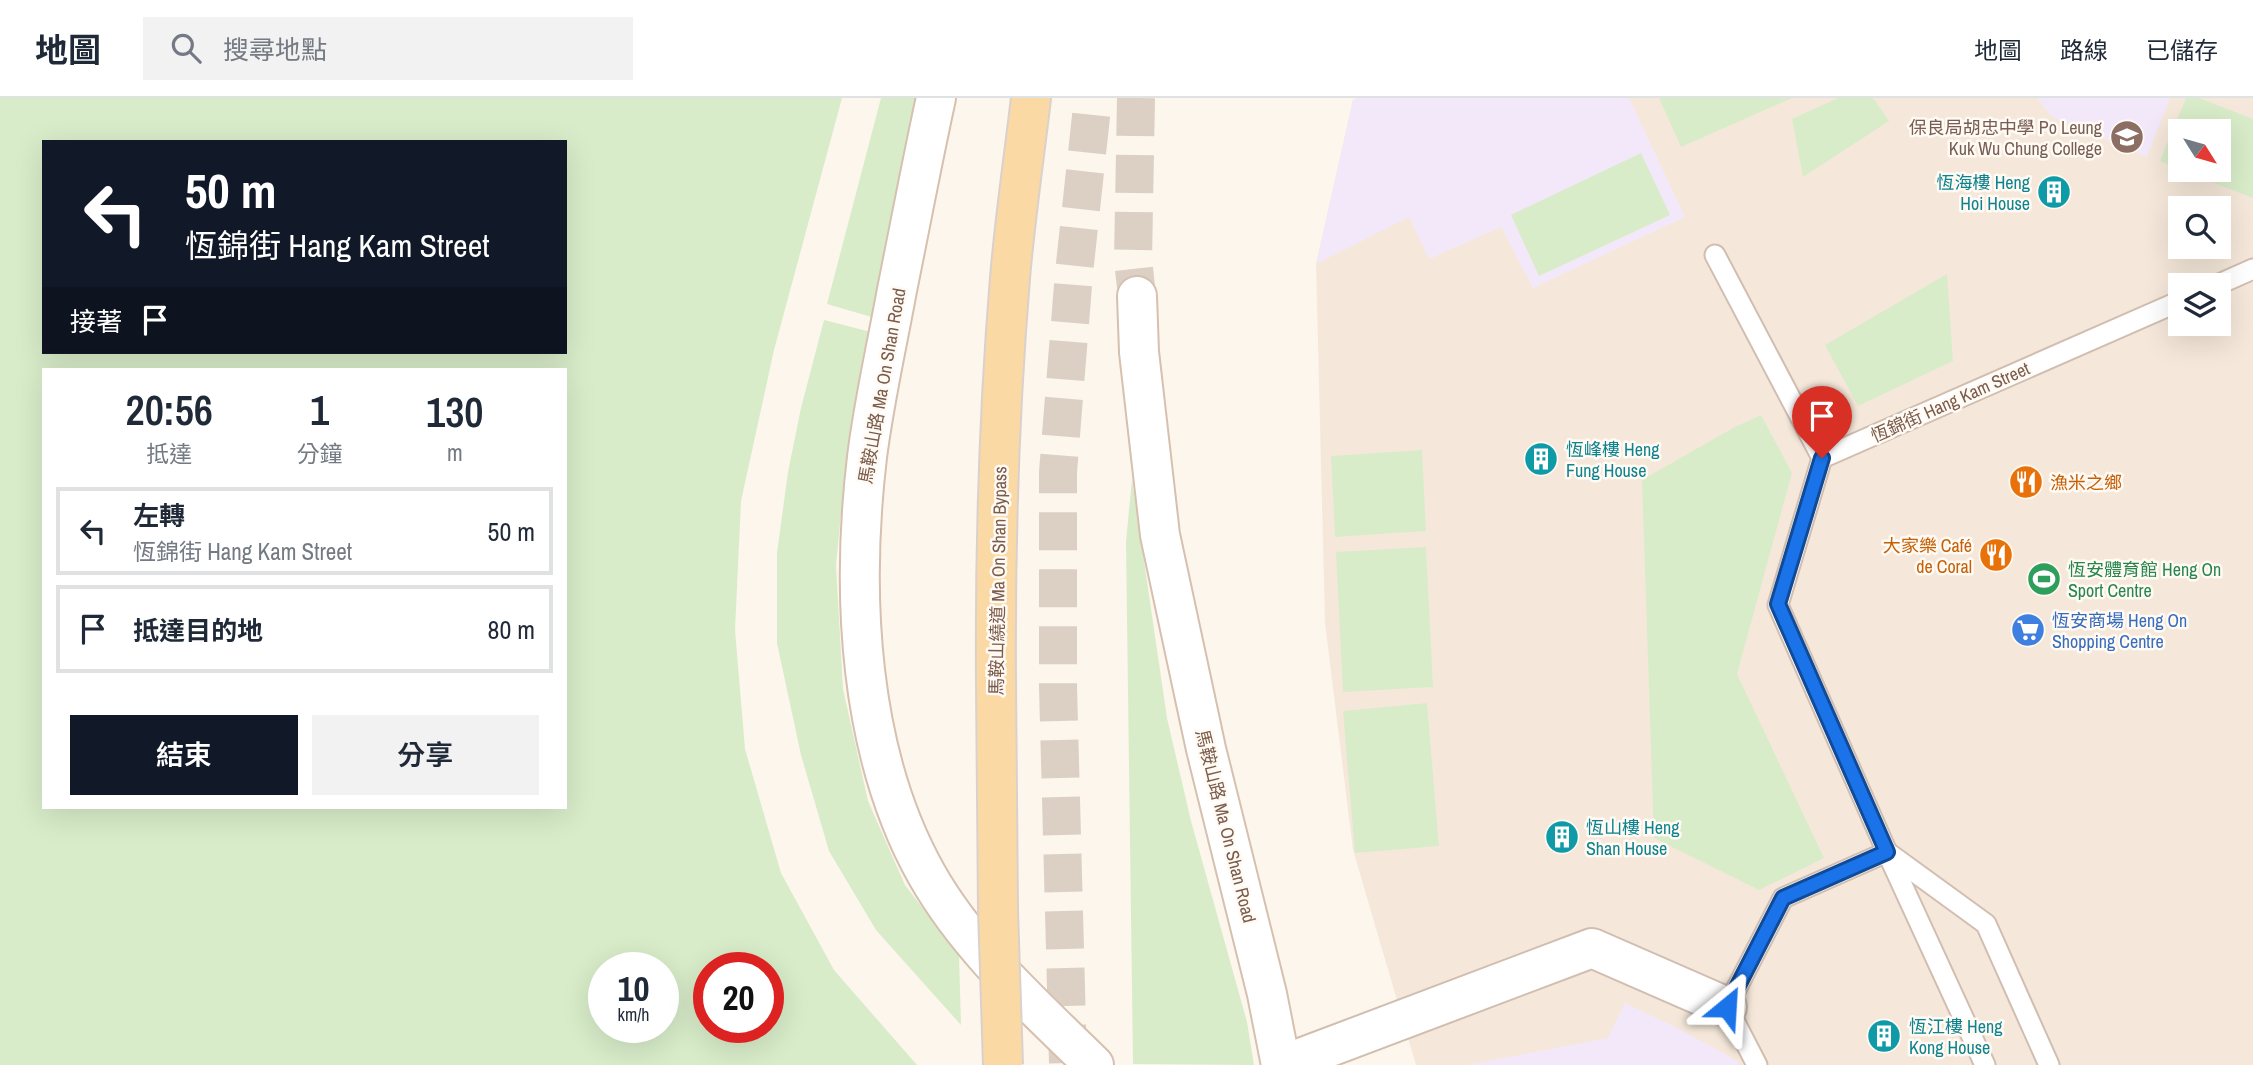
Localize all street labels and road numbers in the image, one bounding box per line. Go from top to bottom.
street label: 馬鞍山路 Ma On Shan Road [852,286,912,486]
street label: 恆錦街 Hang Kam Street [1867,356,2033,448]
street label: 馬鞍山繞道 Ma On Shan Bypass [983,466,1013,696]
street label: 馬鞍山路 Ma On Shan Road [1190,727,1262,925]

